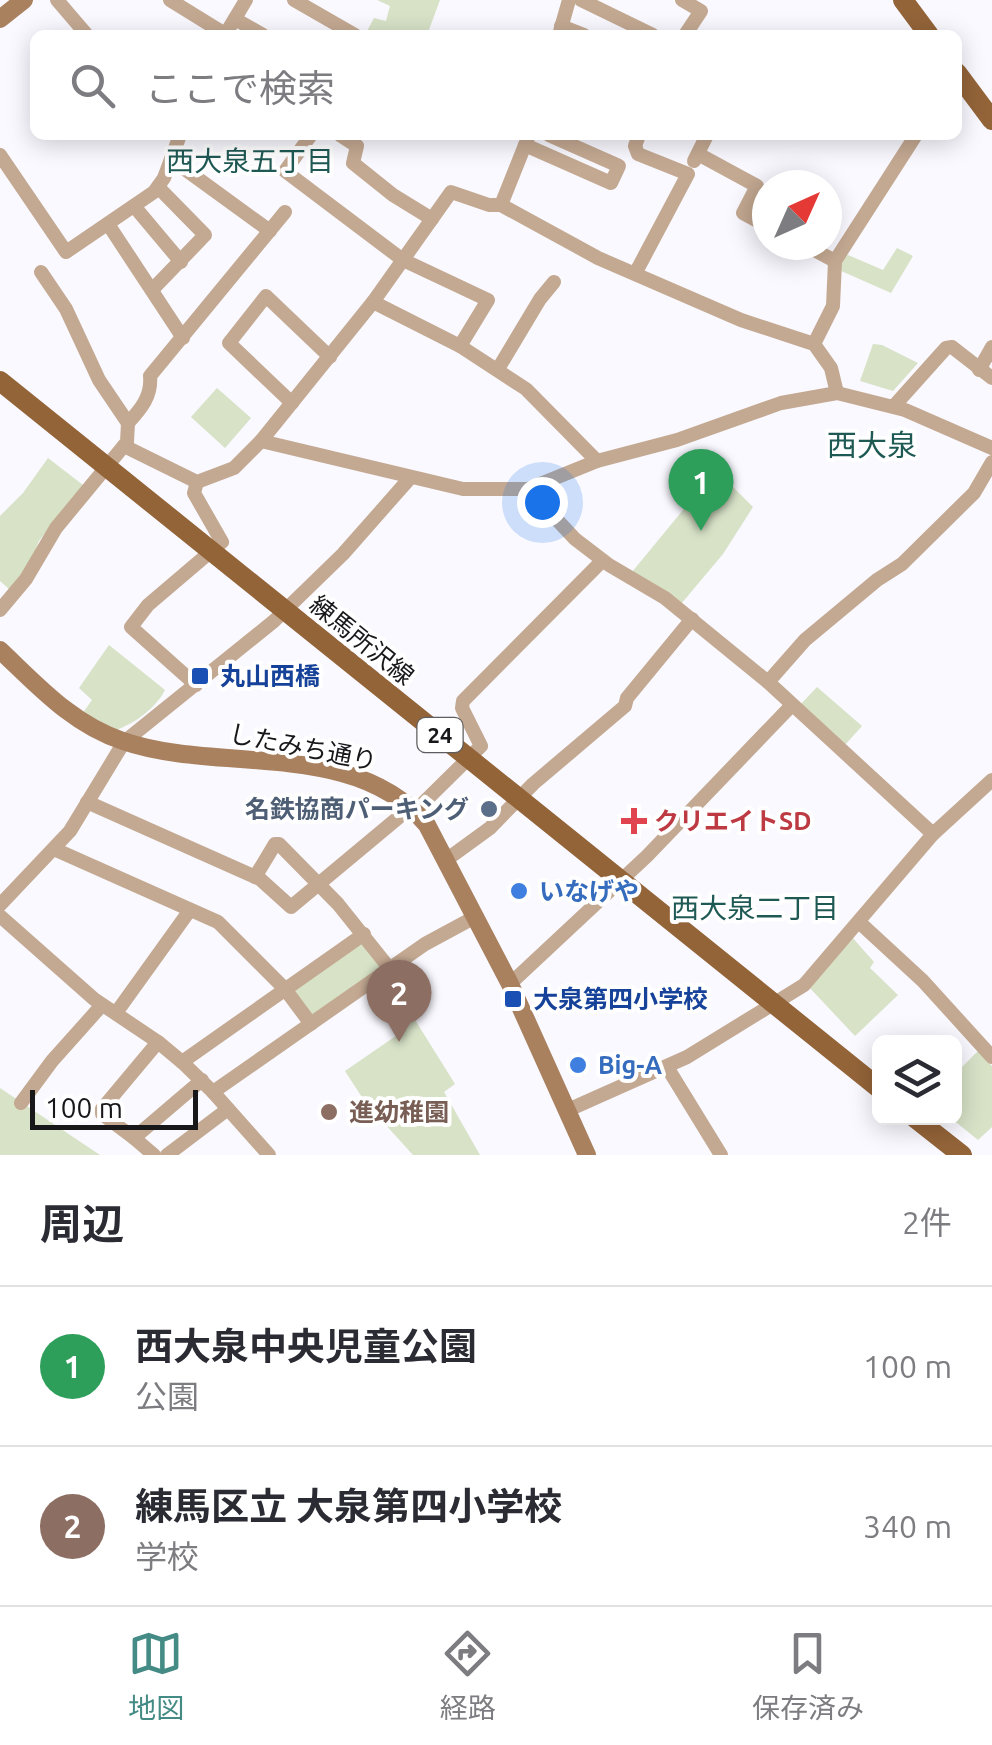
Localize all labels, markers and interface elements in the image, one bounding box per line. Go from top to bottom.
search box [30,30,962,140]
icon: search [65,58,120,113]
text: ここで検索 [145,67,335,109]
district label: 西大泉五丁目 [166,145,334,176]
north arrow [752,170,842,260]
district label: 西大泉 [827,428,917,462]
pin: 1 [668,448,734,531]
your location [517,477,568,528]
street label: 練馬所沢線 [305,590,419,690]
place label: 丸山西橋 [220,662,320,690]
marker: 丸山西橋 [189,665,211,687]
road number: 24 [418,718,462,752]
street label: したみち通り [227,719,379,775]
place label: 名鉄協商パーキング [245,795,469,823]
marker: 名鉄協商パーキング [478,798,500,820]
place label: クリエイトSD [654,807,811,835]
marker: クリエイトSD [623,810,645,832]
place label: いなげや [539,877,639,905]
marker: いなげや [508,880,530,902]
district label: 西大泉二丁目 [671,892,839,923]
pin: 2 [366,960,432,1042]
place label: 大泉第四小学校 [533,985,708,1013]
marker: 大泉第四小学校 [502,988,524,1010]
map controls [872,1035,962,1125]
button: layers [872,1035,962,1125]
place label: Big-A [598,1051,662,1079]
marker: Big-A [567,1054,589,1076]
scale bar [30,1085,198,1130]
text: 100 m [45,1092,123,1123]
place label: 進幼稚園 [349,1098,449,1126]
marker: 進幼稚園 [318,1101,340,1123]
text: 周辺 [40,1200,124,1247]
text: 2件 [902,1204,952,1240]
text: 西大泉中央児童公園 [135,1325,477,1367]
text: 1 [63,1348,82,1384]
text: 100 m [863,1348,952,1384]
text: 公園 [135,1378,199,1414]
text: 練馬区立 大泉第四小学校 [135,1485,562,1527]
text: 2 [63,1508,82,1544]
text: 340 m [863,1508,952,1544]
text: 学校 [135,1538,199,1574]
tab: 地図 [128,1626,184,1726]
tab: 経路 [440,1626,496,1726]
tab: 保存済み [752,1626,864,1726]

